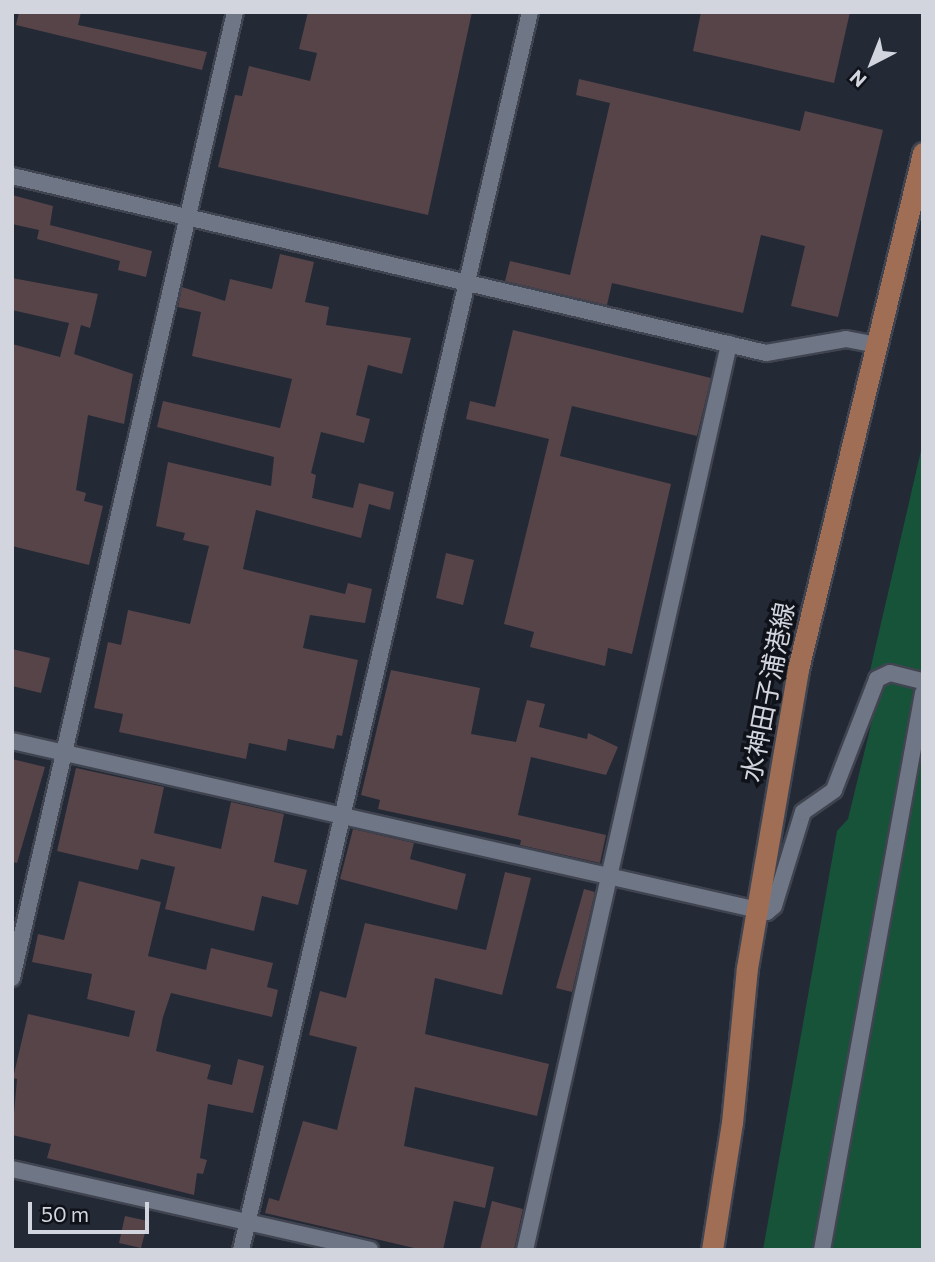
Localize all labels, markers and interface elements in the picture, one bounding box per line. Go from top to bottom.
north arrow [837,28,907,98]
text: N [845,66,871,92]
street label: 水神田子浦港線 [734,600,800,784]
scale bar [32,1188,152,1232]
text: 50 m [41,1201,89,1226]

